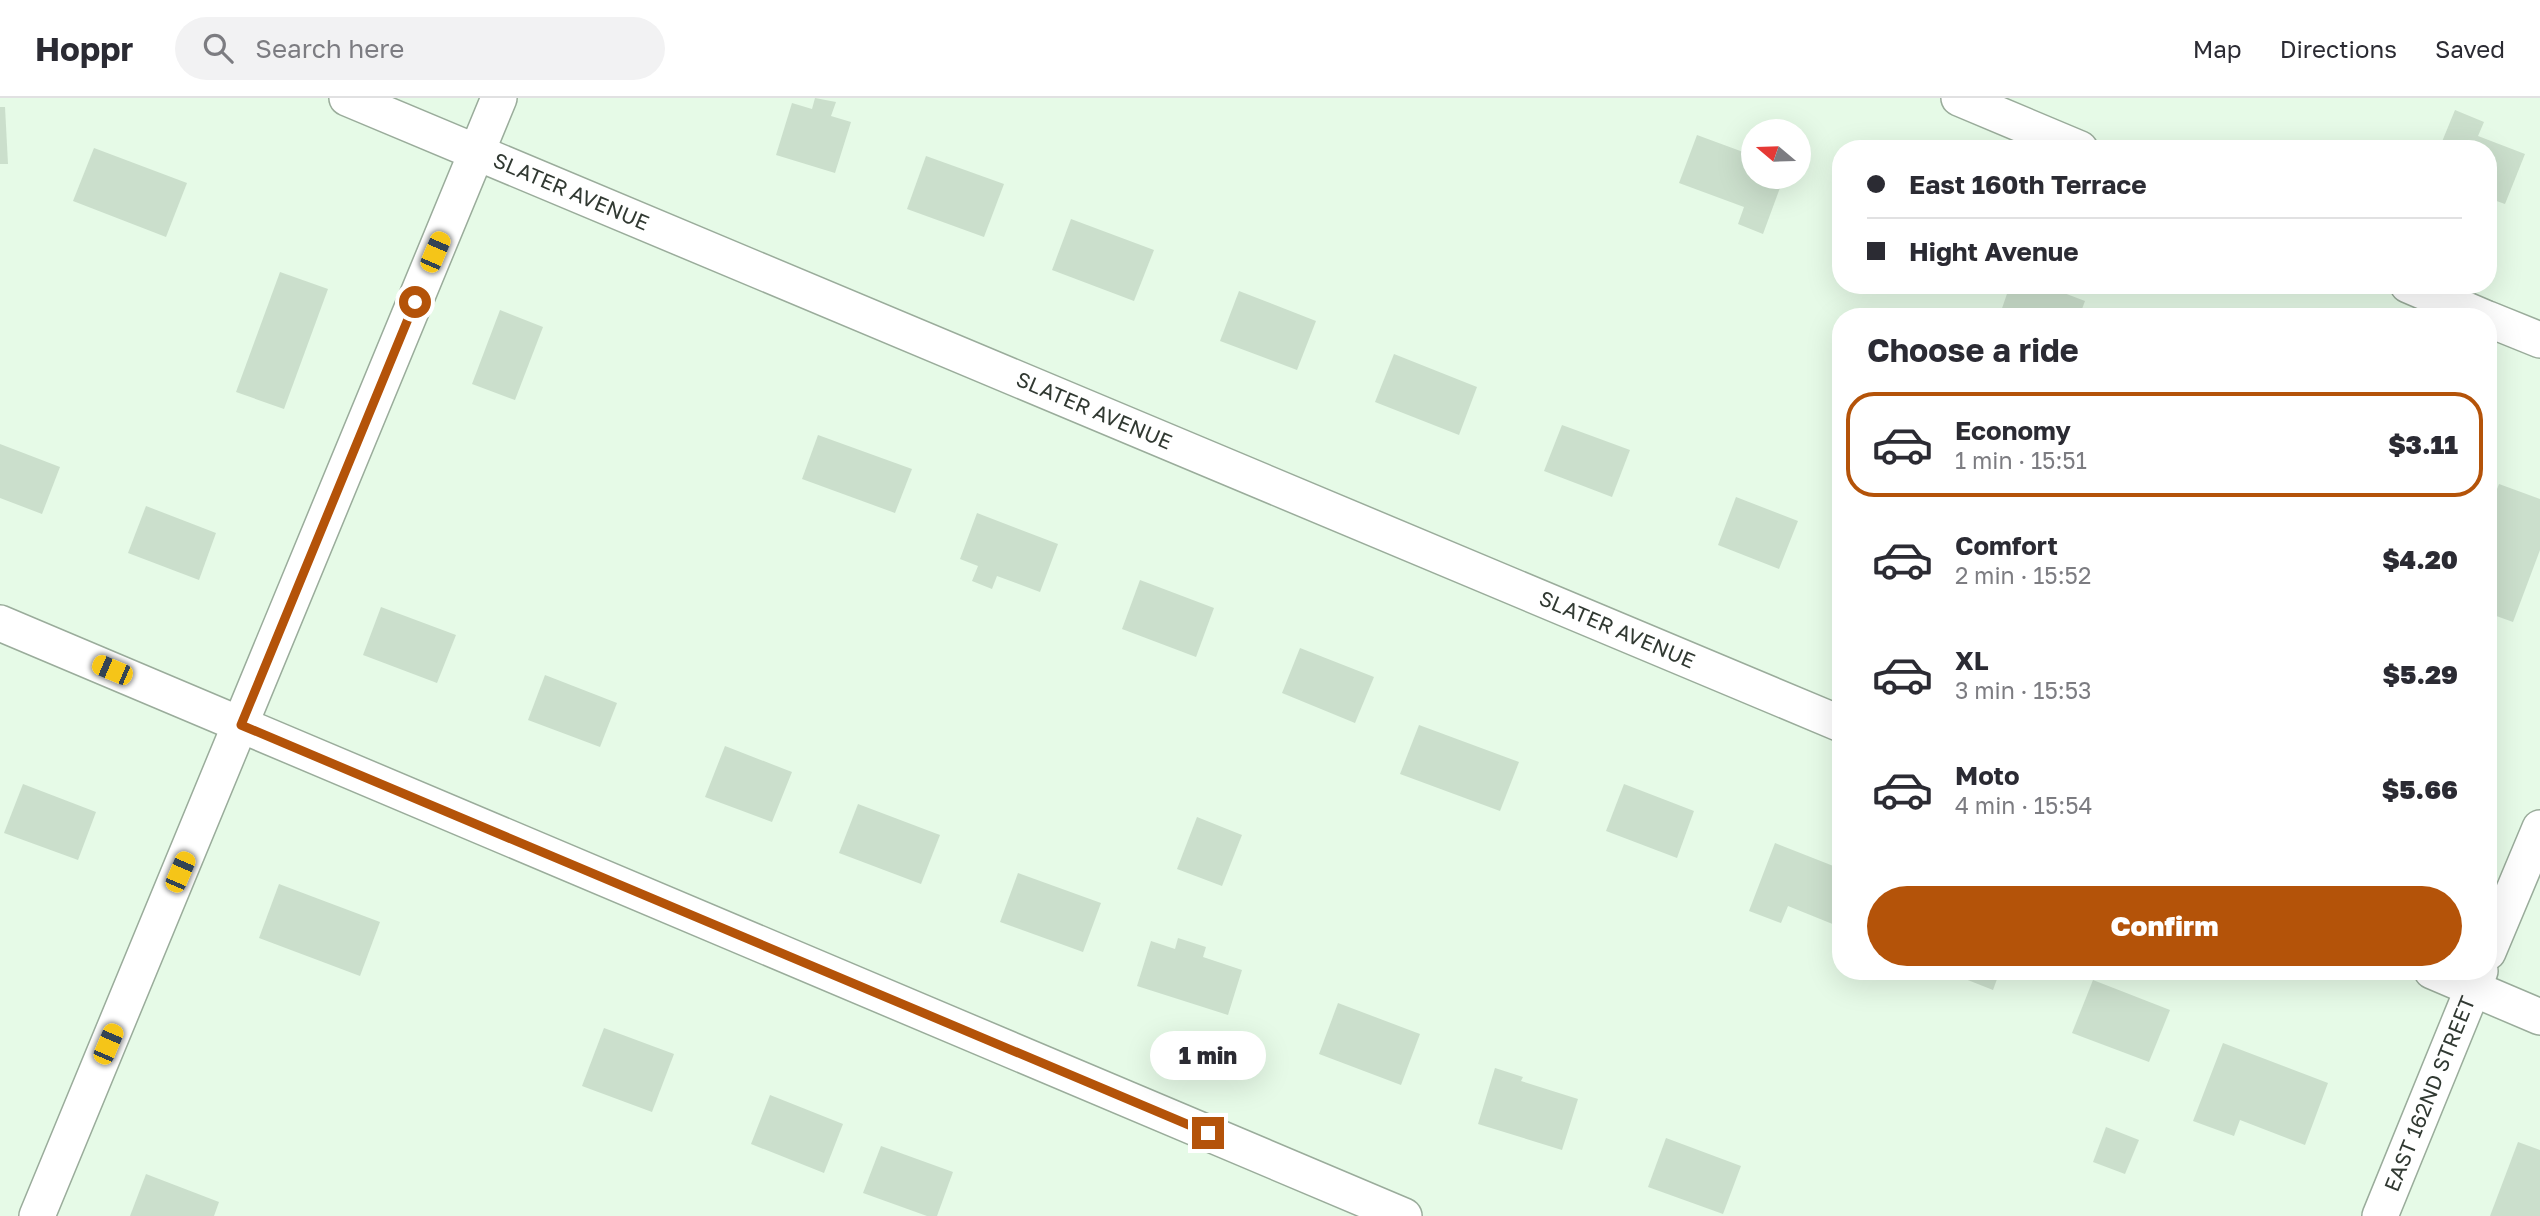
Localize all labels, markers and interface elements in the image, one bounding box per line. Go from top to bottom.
search box [175,17,665,80]
text: Hoppr [35,29,133,68]
icon: search [199,29,237,67]
text: Search here [255,33,404,64]
text: Map [2193,34,2242,63]
text: Directions [2280,34,2397,63]
text: Saved [2435,34,2505,63]
north arrow [1741,119,1811,189]
map controls [1741,119,1811,189]
street label: SLATER AVENUE [489,146,653,236]
text: East 160th Terrace [1909,169,2147,200]
car [418,229,453,275]
text: Hight Avenue [1909,236,2079,267]
route start [399,286,431,318]
text: Choose a ride [1867,331,2079,369]
street label: SLATER AVENUE [1012,365,1176,455]
icon: car [1871,413,1934,476]
text: Economy [1955,415,2071,446]
text: $3.11 [2388,429,2458,460]
text: 1 min · 15:51 [1955,446,2087,474]
icon: car [1871,528,1934,591]
text: Comfort [1955,530,2058,561]
text: $4.20 [2382,544,2458,575]
text: 2 min · 15:52 [1955,561,2091,589]
street label: SLATER AVENUE [1535,584,1699,674]
icon: car [1871,643,1934,706]
text: XL [1955,645,1989,676]
car [89,652,136,688]
text: $5.29 [2383,659,2458,690]
text: 3 min · 15:53 [1955,676,2091,704]
icon: car [1871,758,1934,821]
text: Moto [1955,760,2020,791]
text: $5.66 [2382,774,2458,805]
text: 4 min · 15:54 [1955,791,2093,819]
car [163,849,198,895]
button: Confirm [1867,886,2462,966]
street label: EAST 162ND STREET [2378,992,2480,1195]
car [91,1021,126,1067]
callout: 1 min [1150,1032,1266,1080]
text: 1 min [1179,1041,1237,1069]
route end [1192,1117,1224,1149]

